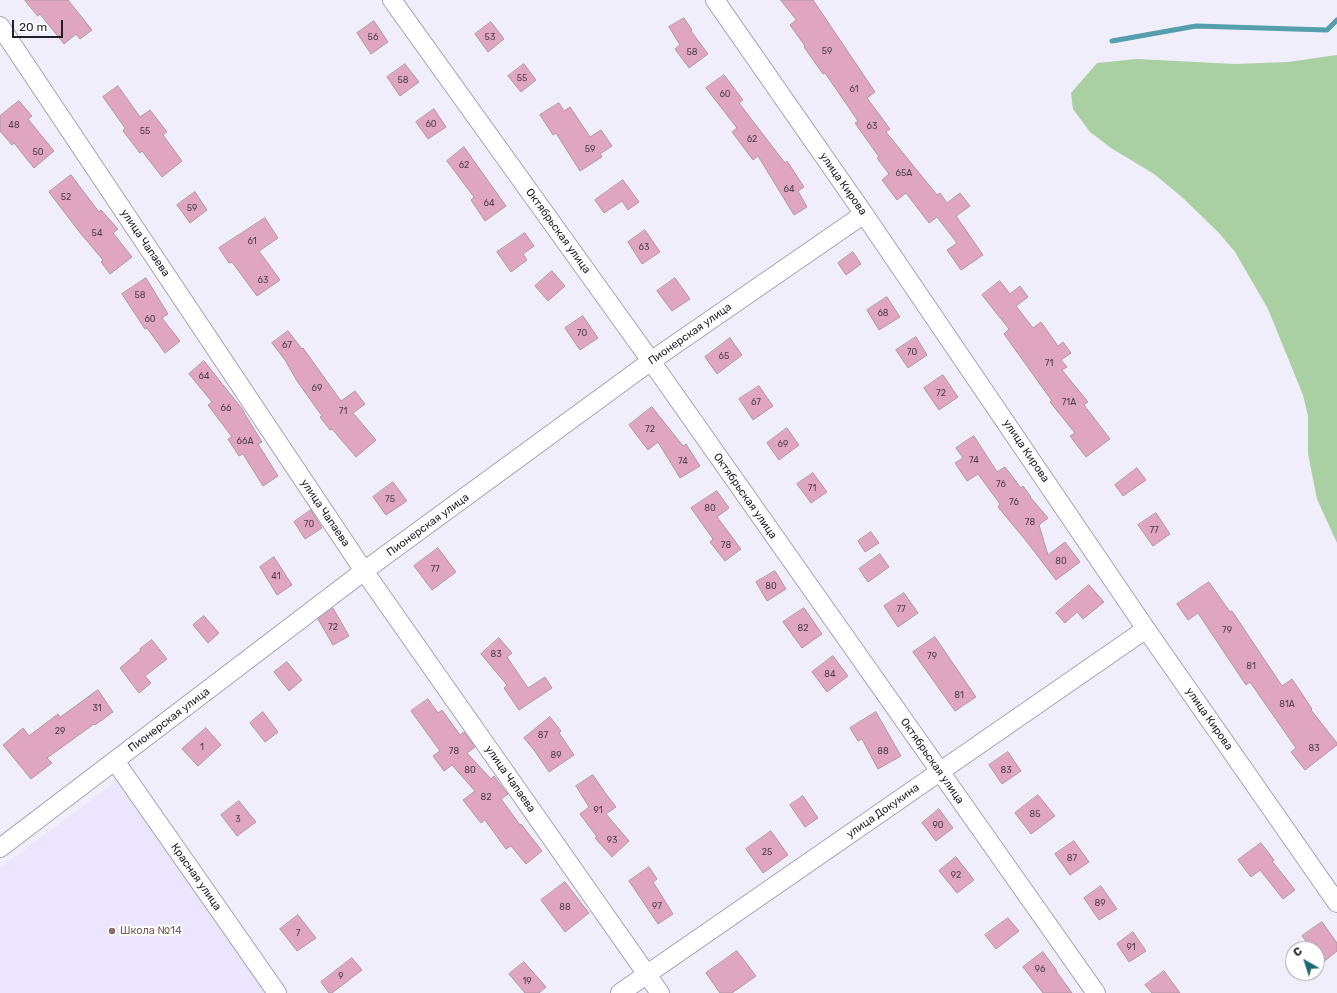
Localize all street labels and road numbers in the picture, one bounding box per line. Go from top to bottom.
street label: улица Кирова [817,150,869,218]
street label: Октябрьская улица [523,186,593,276]
street label: улица Чапаева [118,207,172,279]
street label: Пионерская улица [646,300,734,368]
street label: улица Кирова [1000,417,1052,485]
street label: Октябрьская улица [710,451,780,541]
street label: улица Чапаева [298,477,352,549]
street label: Пионерская улица [384,491,472,559]
street label: Пионерская улица [126,685,212,755]
street label: улица Кирова [1183,685,1235,753]
street label: Октябрьская улица [897,716,967,806]
street label: улица Чапаева [482,743,538,815]
street label: улица Докукина [844,781,922,841]
street label: Красная улица [168,841,224,913]

